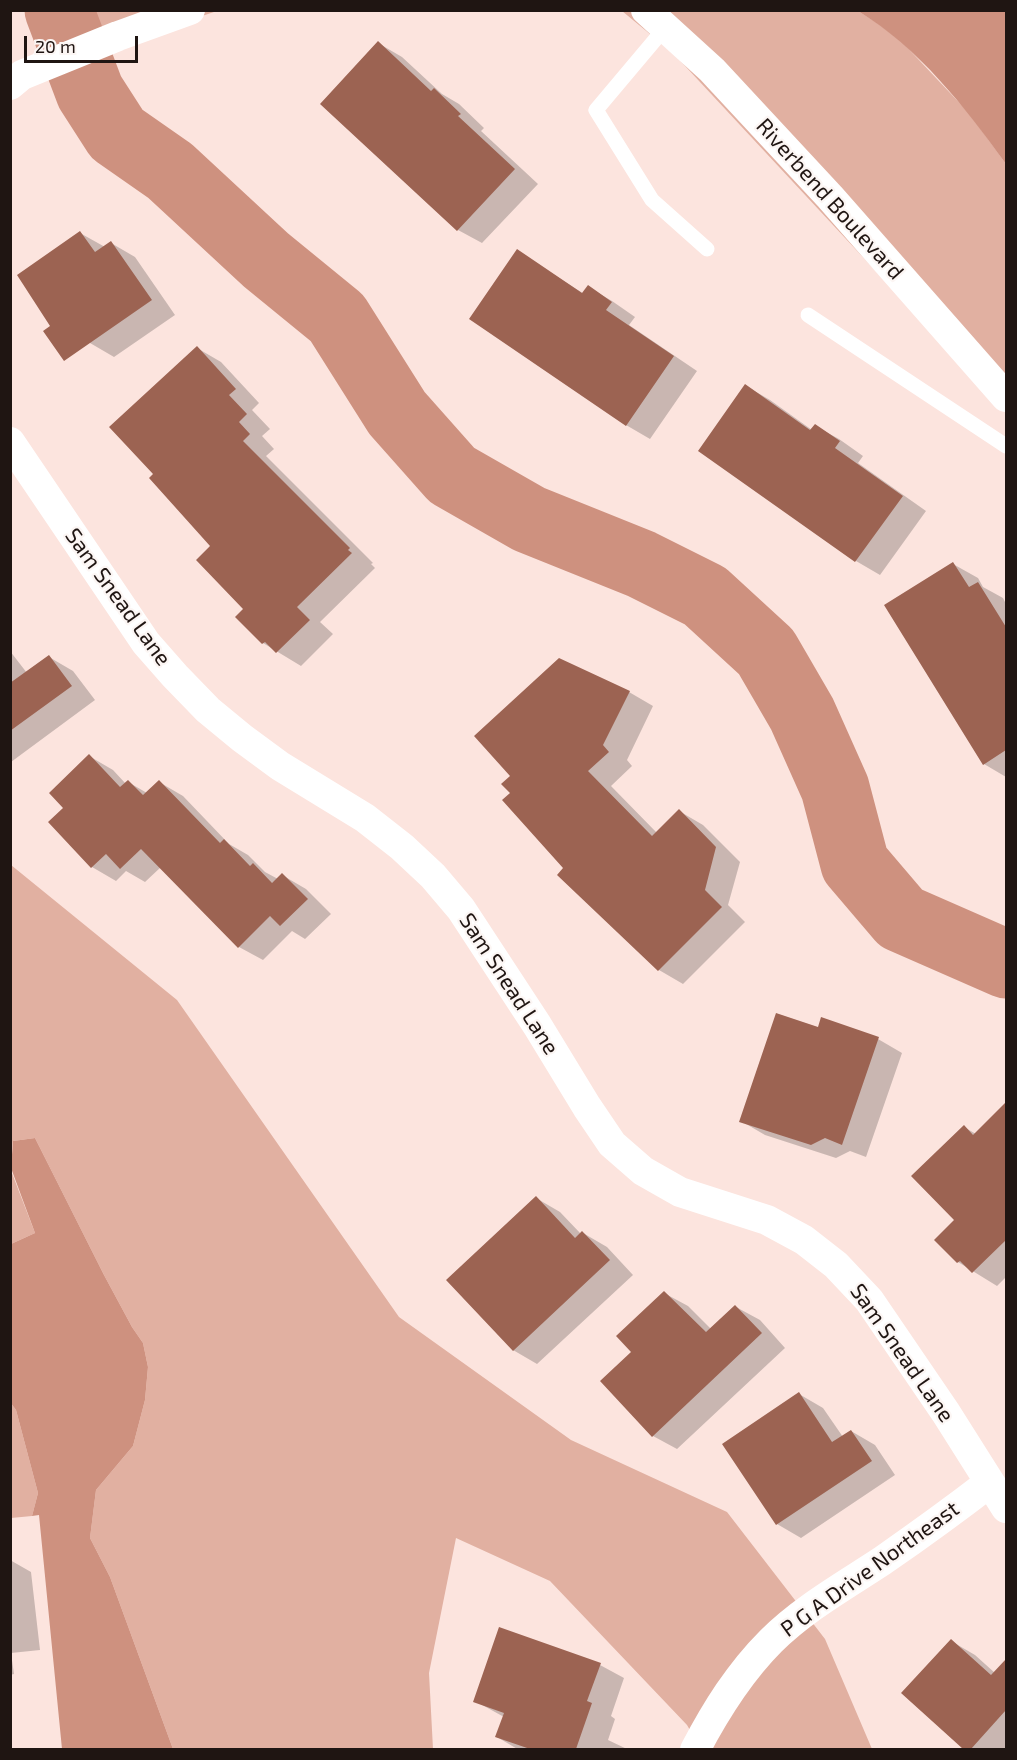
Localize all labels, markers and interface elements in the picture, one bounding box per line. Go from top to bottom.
scale bar [27,24,141,62]
text: 20 m [35,35,76,57]
street label: Riverbend Boulevard [751,113,909,285]
street label: Sam Snead Lane [59,523,177,671]
street label: Sam Snead Lane [454,908,564,1060]
street label: Sam Snead Lane [844,1279,960,1427]
street label: P G A Drive Northeast [776,1495,964,1643]

